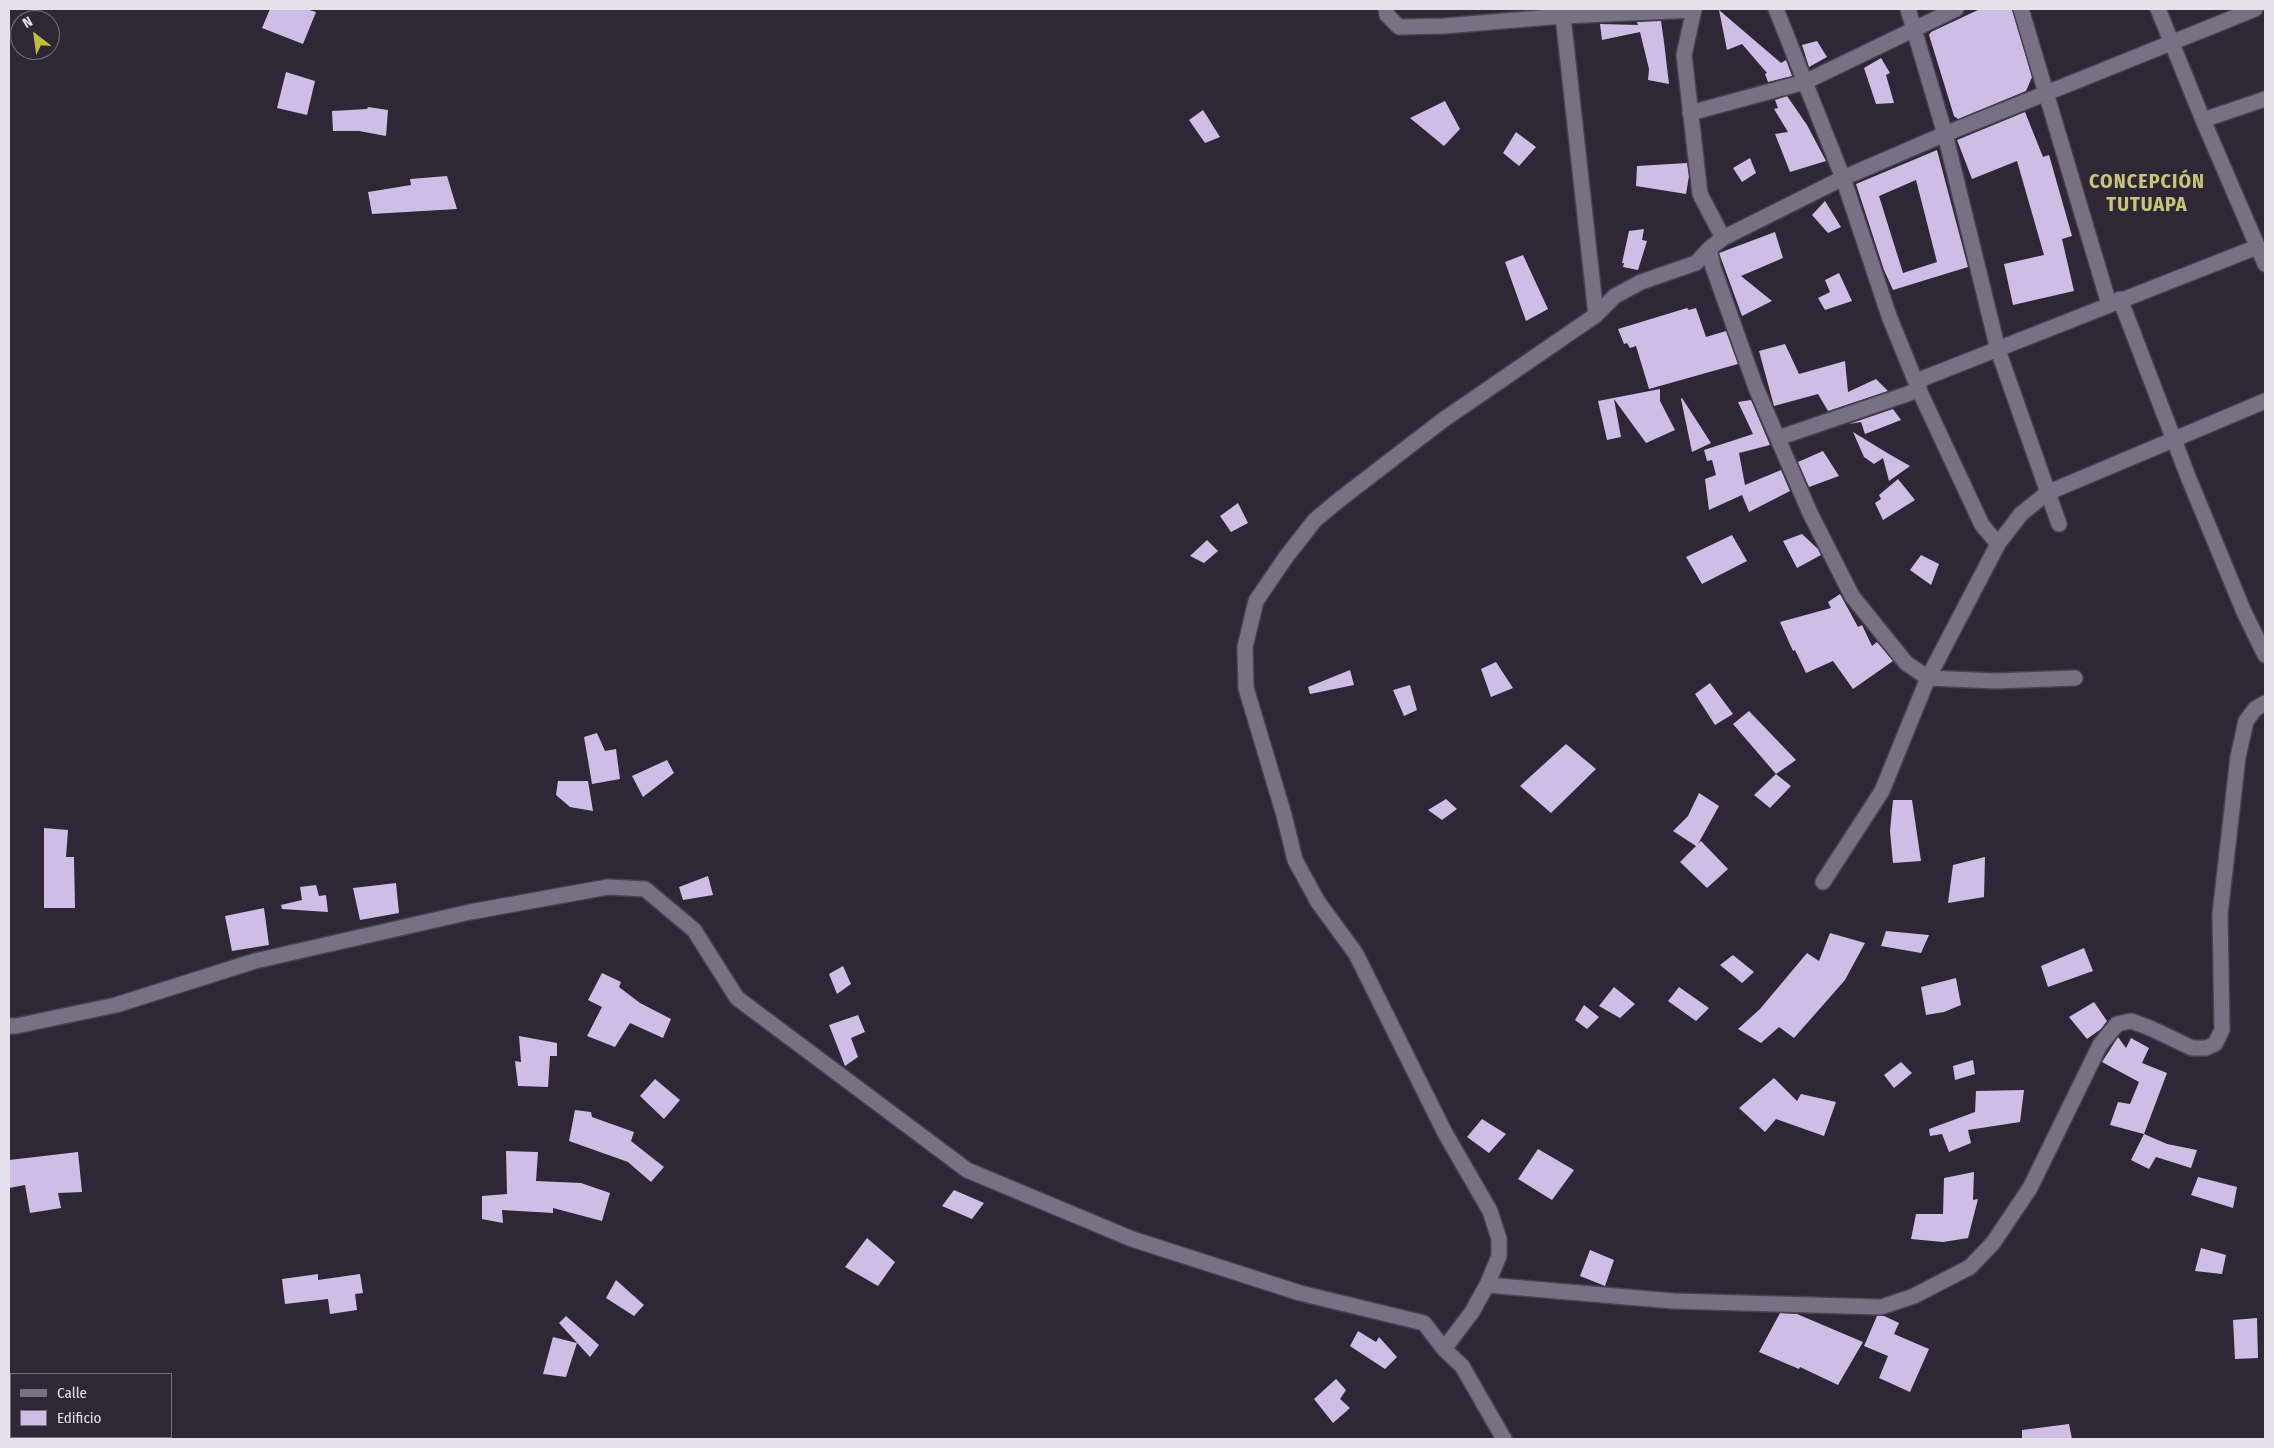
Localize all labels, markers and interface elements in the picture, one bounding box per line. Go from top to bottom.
north arrow [10,10,60,60]
text: N [20,13,36,32]
district label: CONCEPCIÓN TUTUAPA [2088,170,2206,217]
legend [10,1373,172,1438]
text: Calle [57,1384,87,1402]
text: Edificio [57,1409,102,1427]

